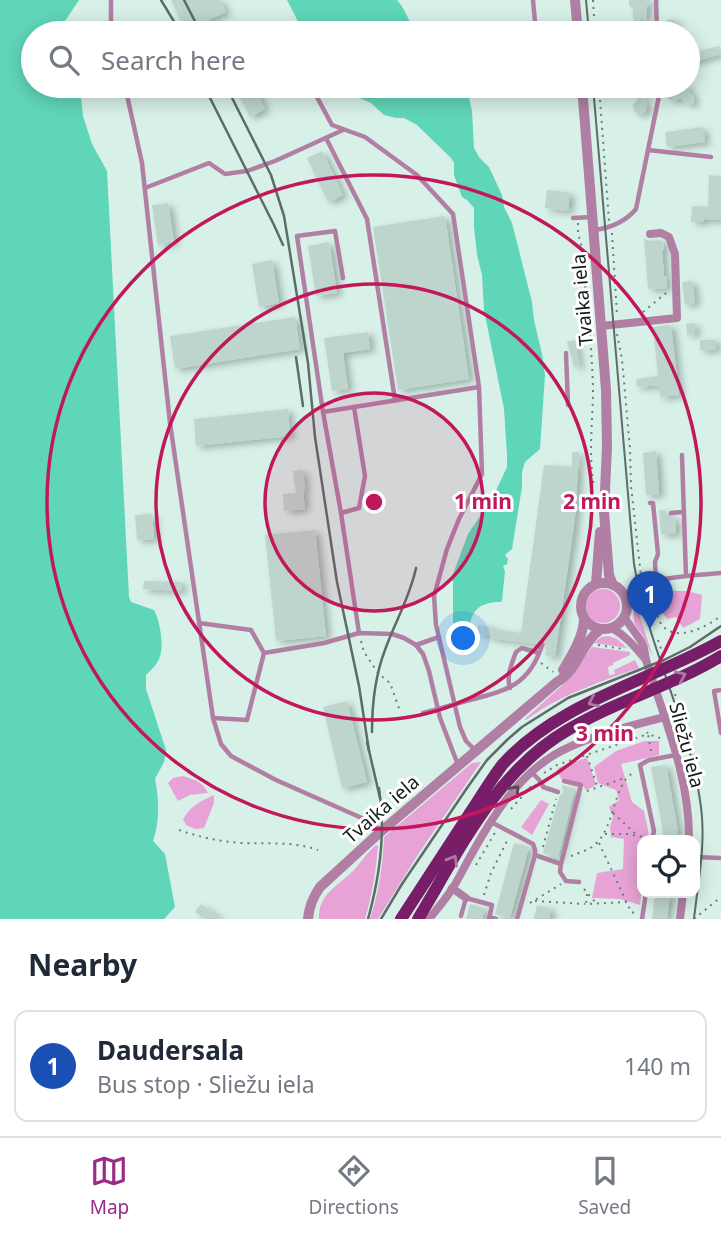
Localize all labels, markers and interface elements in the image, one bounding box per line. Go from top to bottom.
search box [21,21,700,98]
icon: search [45,41,83,79]
text: Search here [101,42,246,78]
street label: Tvaika iela [565,253,599,347]
text: 1 min [454,487,512,515]
text: 2 min [563,487,621,515]
centre of rings [362,490,386,514]
pin: 1 [627,571,673,629]
your location [446,621,480,655]
one-way arrow [674,670,686,684]
one-way arrow [588,693,600,707]
street label: Sliežu iela [663,699,711,791]
text: 3 min [576,719,634,747]
street label: Tvaika iela [338,769,424,849]
one-way arrow [507,785,519,798]
map controls [637,835,700,898]
button: locate [637,835,700,898]
one-way arrow [445,855,458,868]
text: Nearby [28,944,137,985]
text: Daudersala [97,1032,244,1068]
text: 1 [46,1050,60,1082]
text: 140 m [624,1050,691,1082]
text: Bus stop · Sliežu iela [97,1068,315,1100]
tab: Map [90,1152,129,1220]
tab: Directions [309,1152,399,1220]
tab: Saved [578,1152,631,1220]

